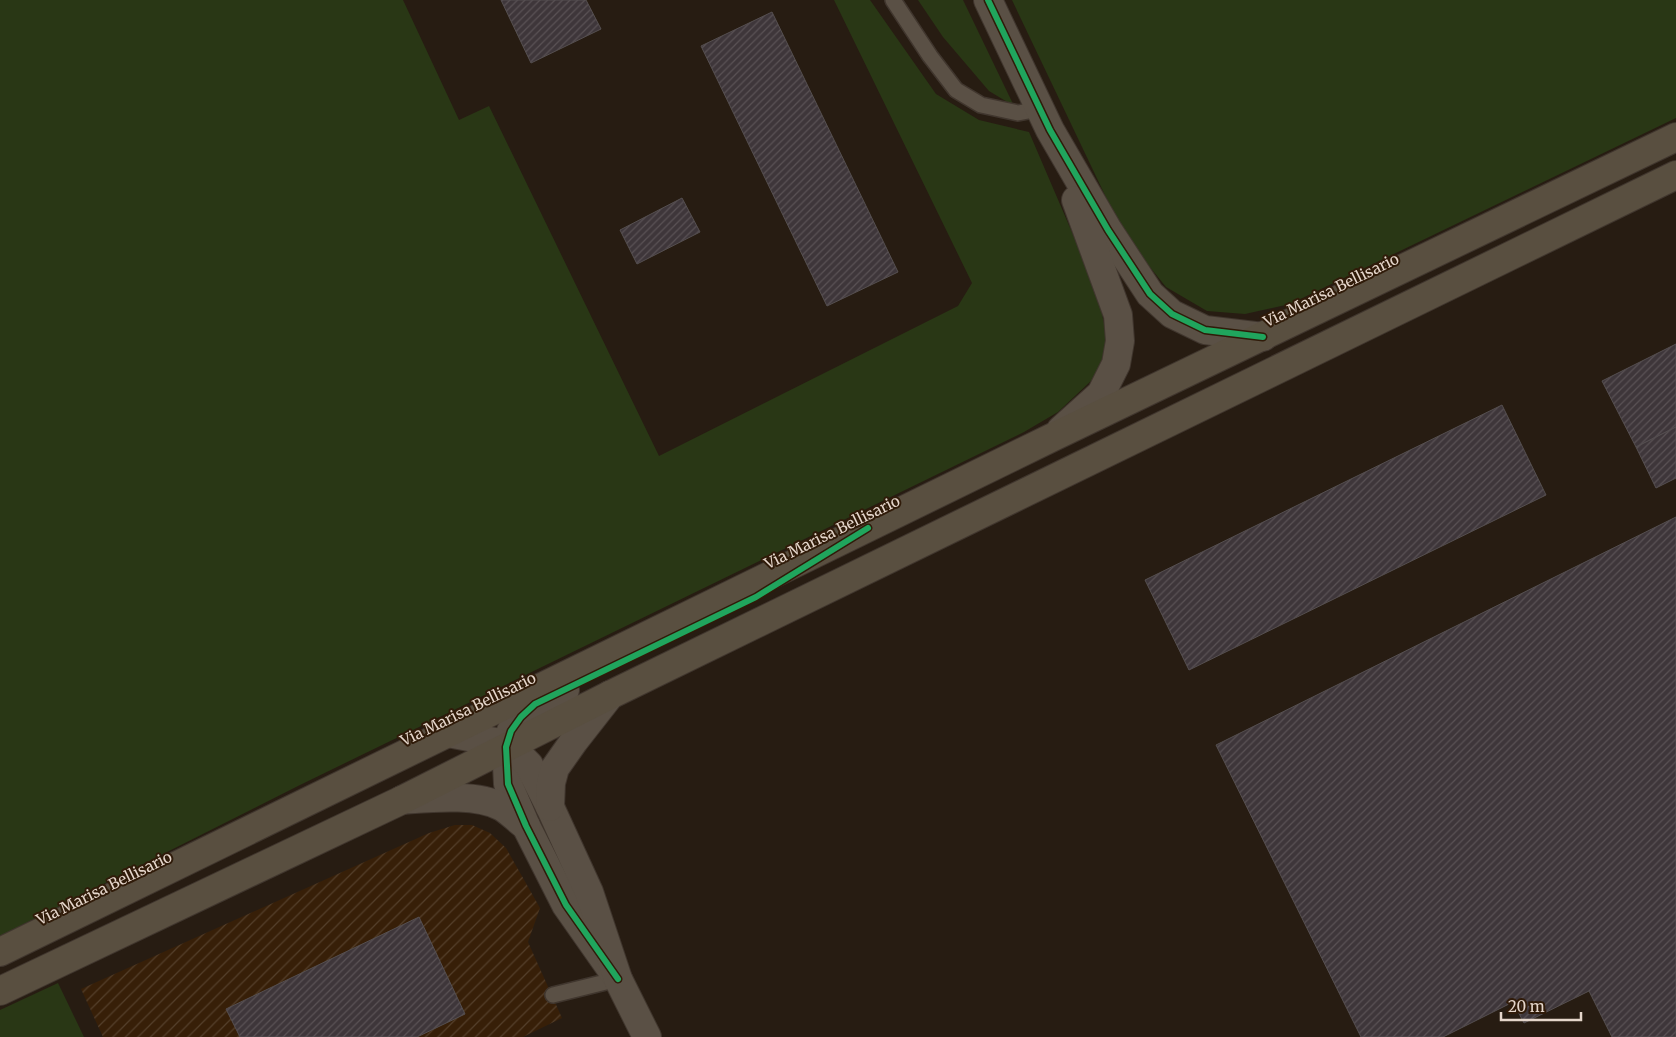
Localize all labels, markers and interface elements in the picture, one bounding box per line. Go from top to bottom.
street label: Via Marisa Bellisario [1259,249,1402,332]
street label: Via Marisa Bellisario [760,491,903,574]
street label: Via Marisa Bellisario [396,668,539,751]
street label: Via Marisa Bellisario [32,847,175,930]
scale bar [1501,990,1581,1022]
text: 20 m [1508,997,1545,1016]

